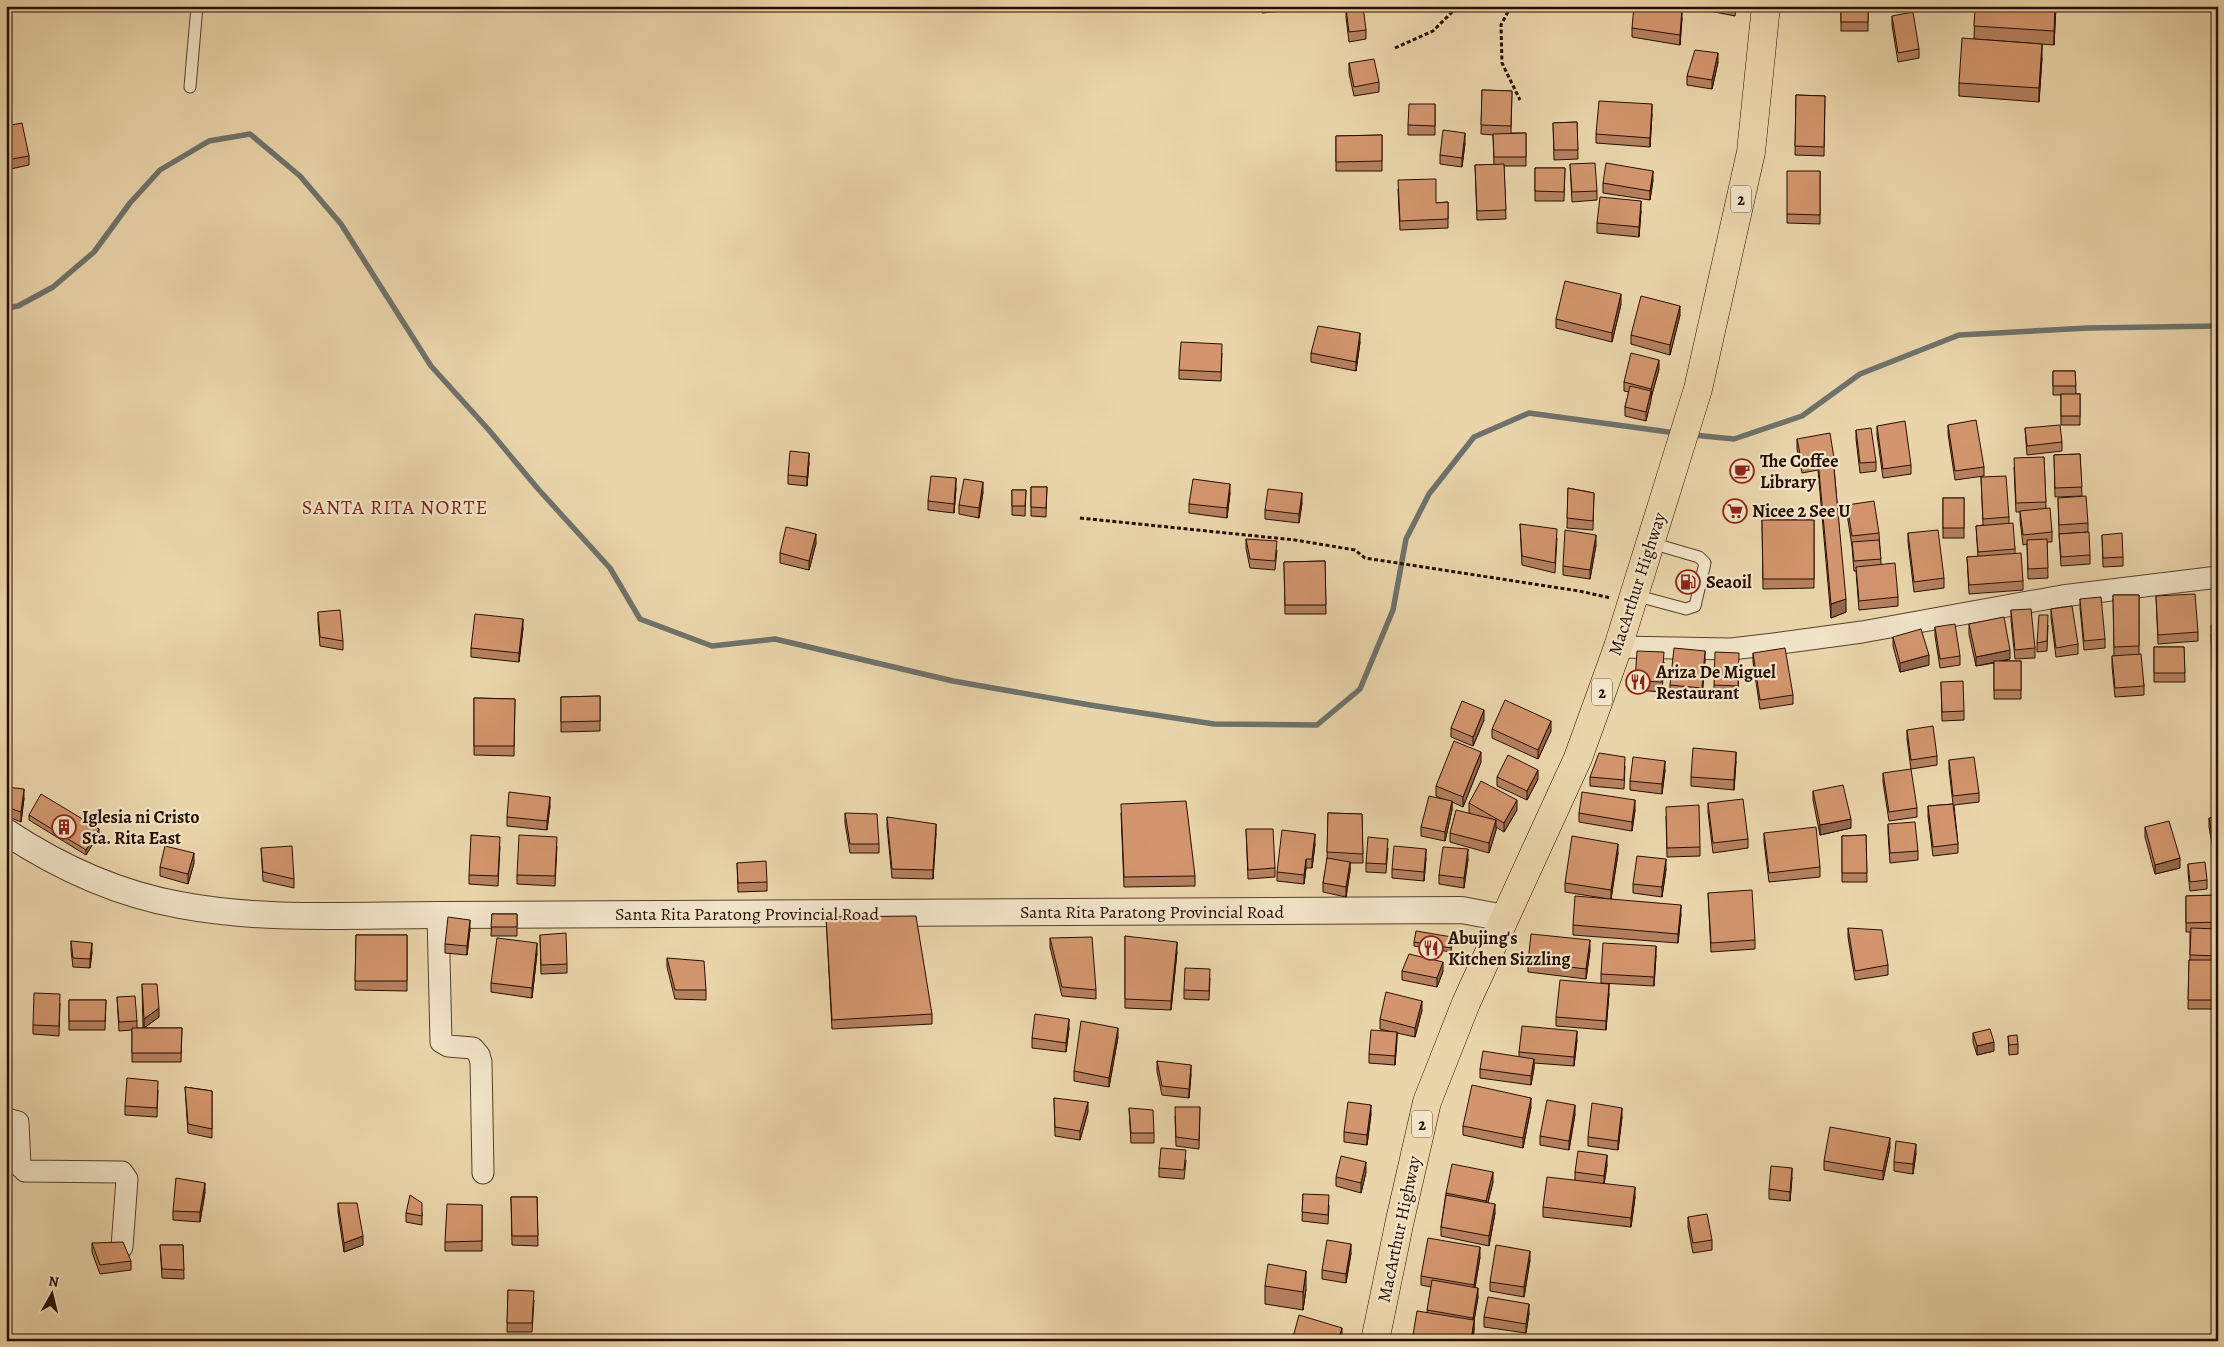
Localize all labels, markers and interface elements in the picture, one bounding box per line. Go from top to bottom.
road number: 2 [1731,185,1751,212]
place label: The Coffee Library [1760,449,1838,494]
cafe icon: The Coffee Library [1729,458,1755,484]
district label: SANTA RITA NORTE [302,494,488,521]
supermarket icon: Nicee 2 See U [1722,498,1748,524]
place label: Nicee 2 See U [1752,499,1851,523]
street label: MacArthur Highway [1603,508,1672,659]
fuel station icon: Seaoil [1675,569,1701,595]
place label: Seaoil [1706,570,1752,594]
place label: Ariza De Miguel Restaurant [1655,660,1776,705]
restaurant icon: Ariza De Miguel Restaurant [1625,669,1651,695]
road number: 2 [1592,679,1612,706]
place label: Iglesia ni Cristo Sta. Rita East [82,805,200,850]
building icon: Iglesia ni Cristo Sta. Rita East [51,814,77,840]
street label: Santa Rita Paratong Provincial Road [1020,900,1284,924]
street label: Santa Rita Paratong Provincial Road [615,902,879,926]
place label: Abujing's Kitchen Sizzling [1447,926,1571,971]
restaurant icon: Abujing's Kitchen Sizzling [1418,935,1444,961]
road number: 2 [1412,1110,1432,1138]
street label: MacArthur Highway [1372,1153,1426,1304]
north arrow [28,1270,78,1320]
text: N [47,1272,60,1292]

